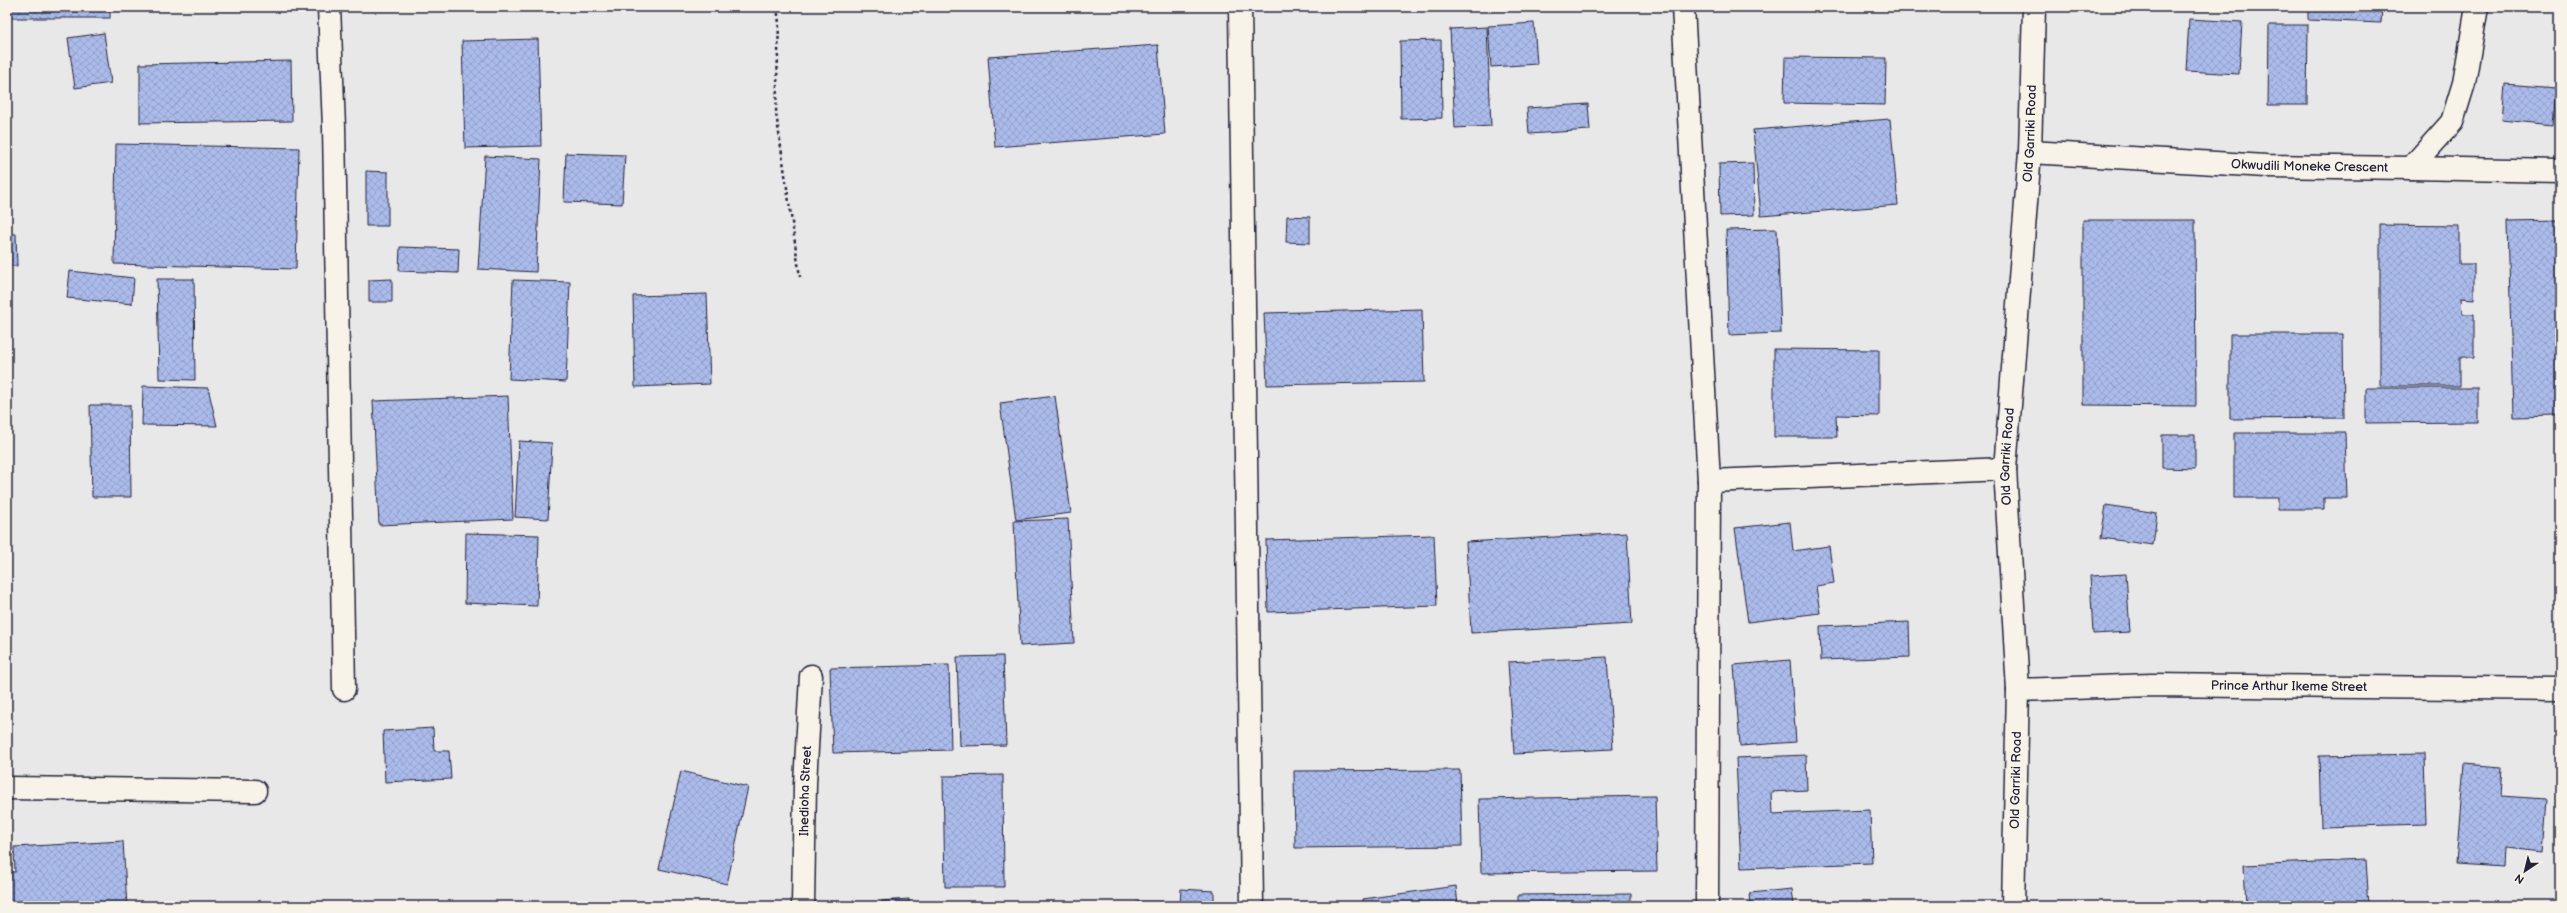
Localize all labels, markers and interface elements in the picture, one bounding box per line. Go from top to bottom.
street label: Old Garriki Road [2020,84,2040,183]
street label: Okwudili Moneke Crescent [2231,156,2388,176]
street label: Old Garriki Road [1997,407,2018,506]
street label: Prince Arthur Ikeme Street [2211,678,2367,695]
street label: Old Garriki Road [2007,731,2025,829]
street label: Ihedioha Street [796,745,815,836]
north arrow [2505,851,2545,891]
text: N [2512,871,2527,886]

